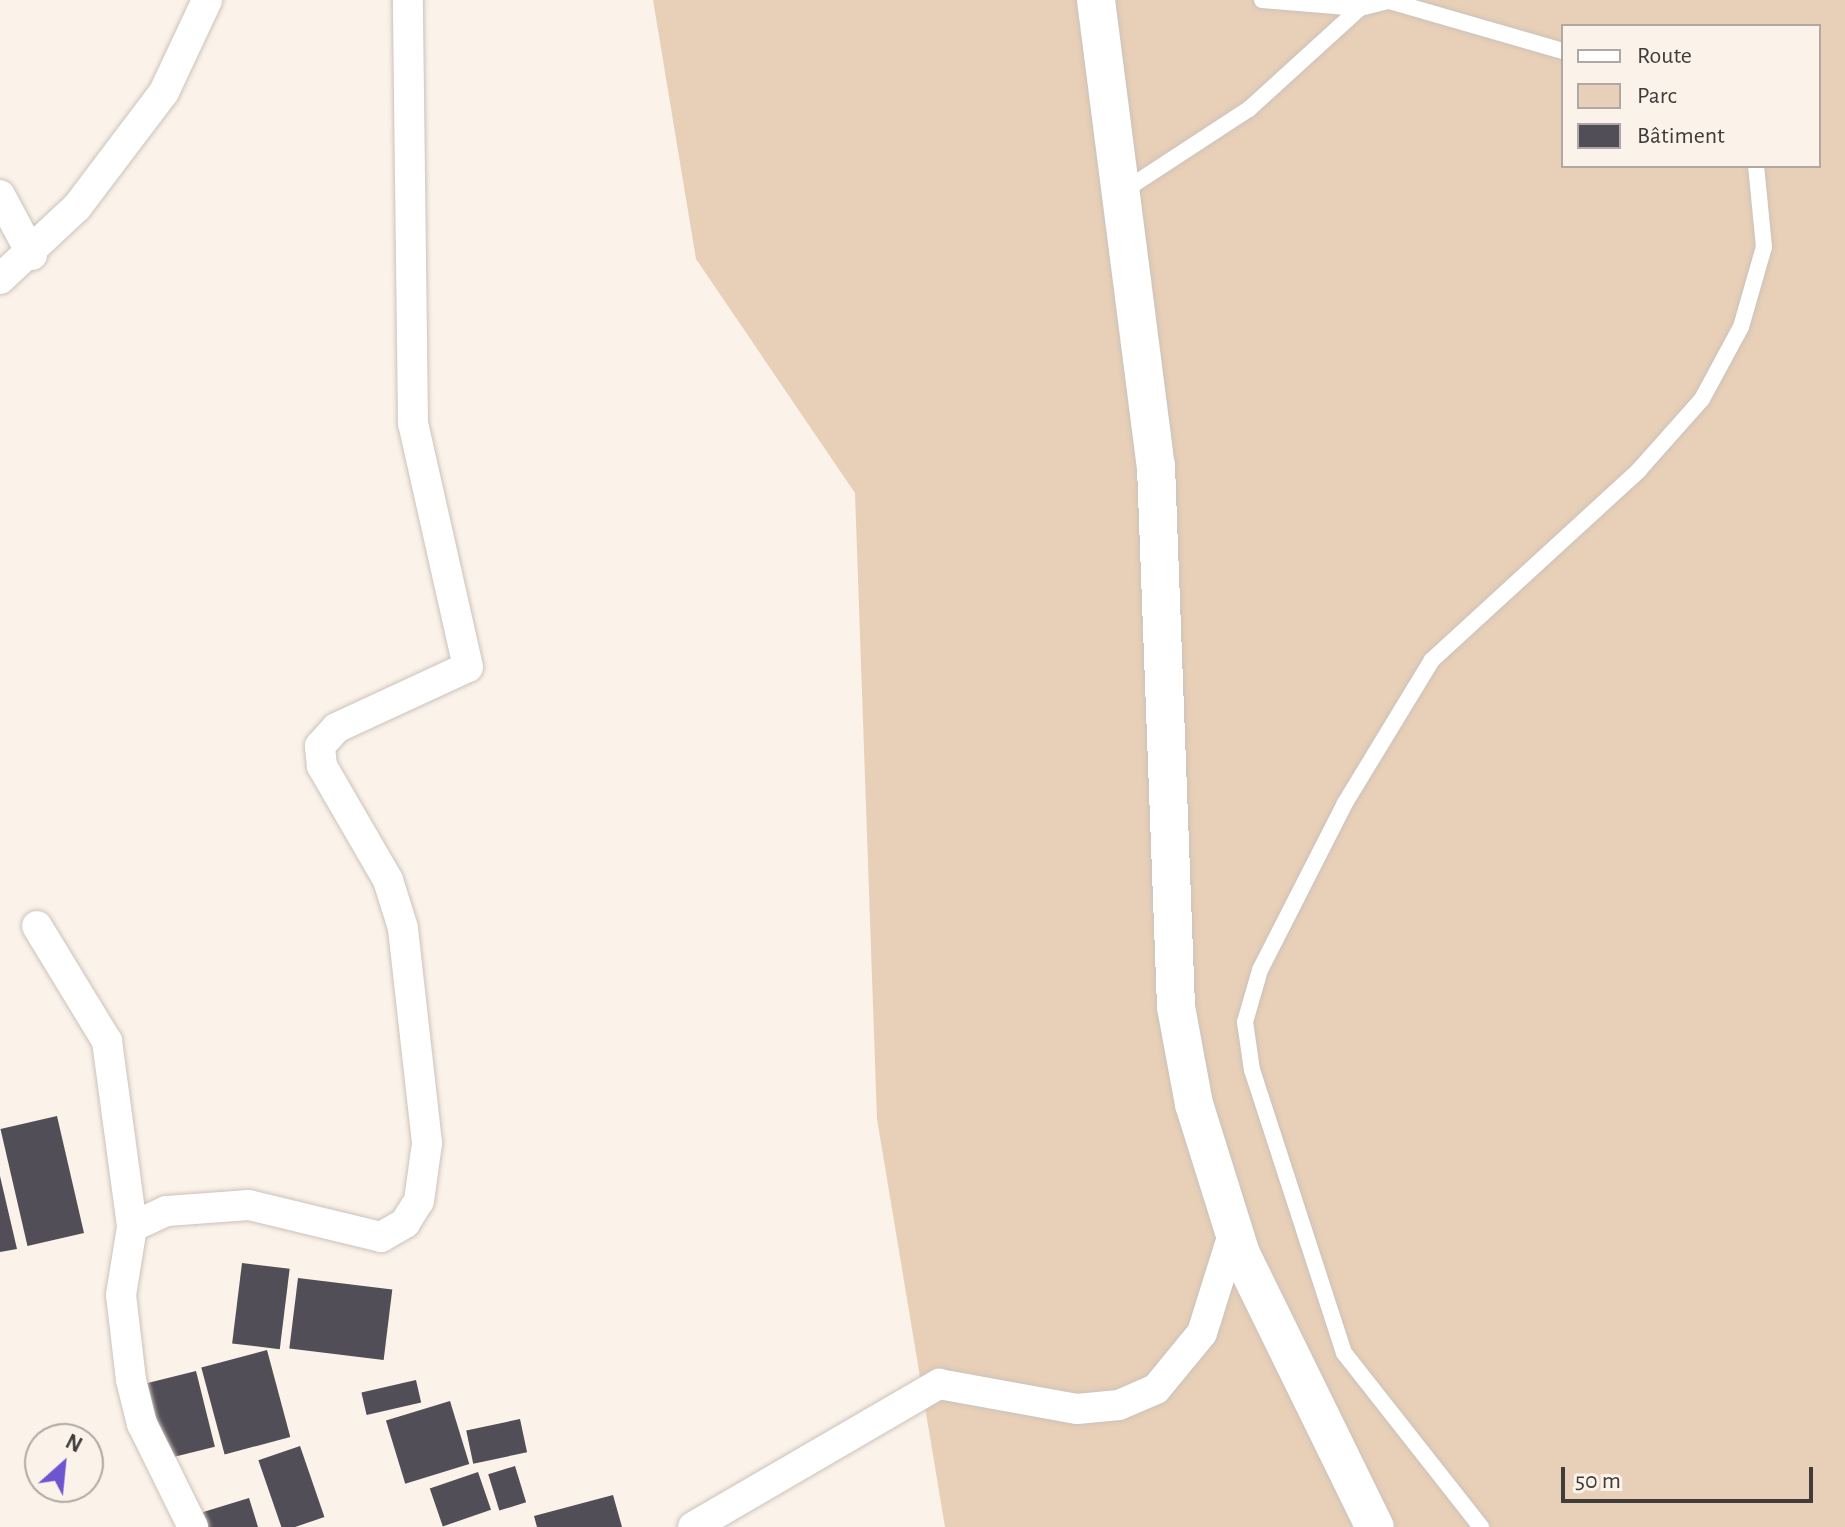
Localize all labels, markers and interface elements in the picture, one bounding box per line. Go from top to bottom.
legend [1561,24,1821,168]
text: Route [1637,44,1692,68]
text: Parc [1637,84,1677,108]
text: Bâtiment [1637,124,1725,148]
north arrow [24,1423,104,1503]
text: N [62,1430,86,1457]
scale bar [1565,1451,1817,1501]
text: 50 m [1575,1469,1621,1493]

